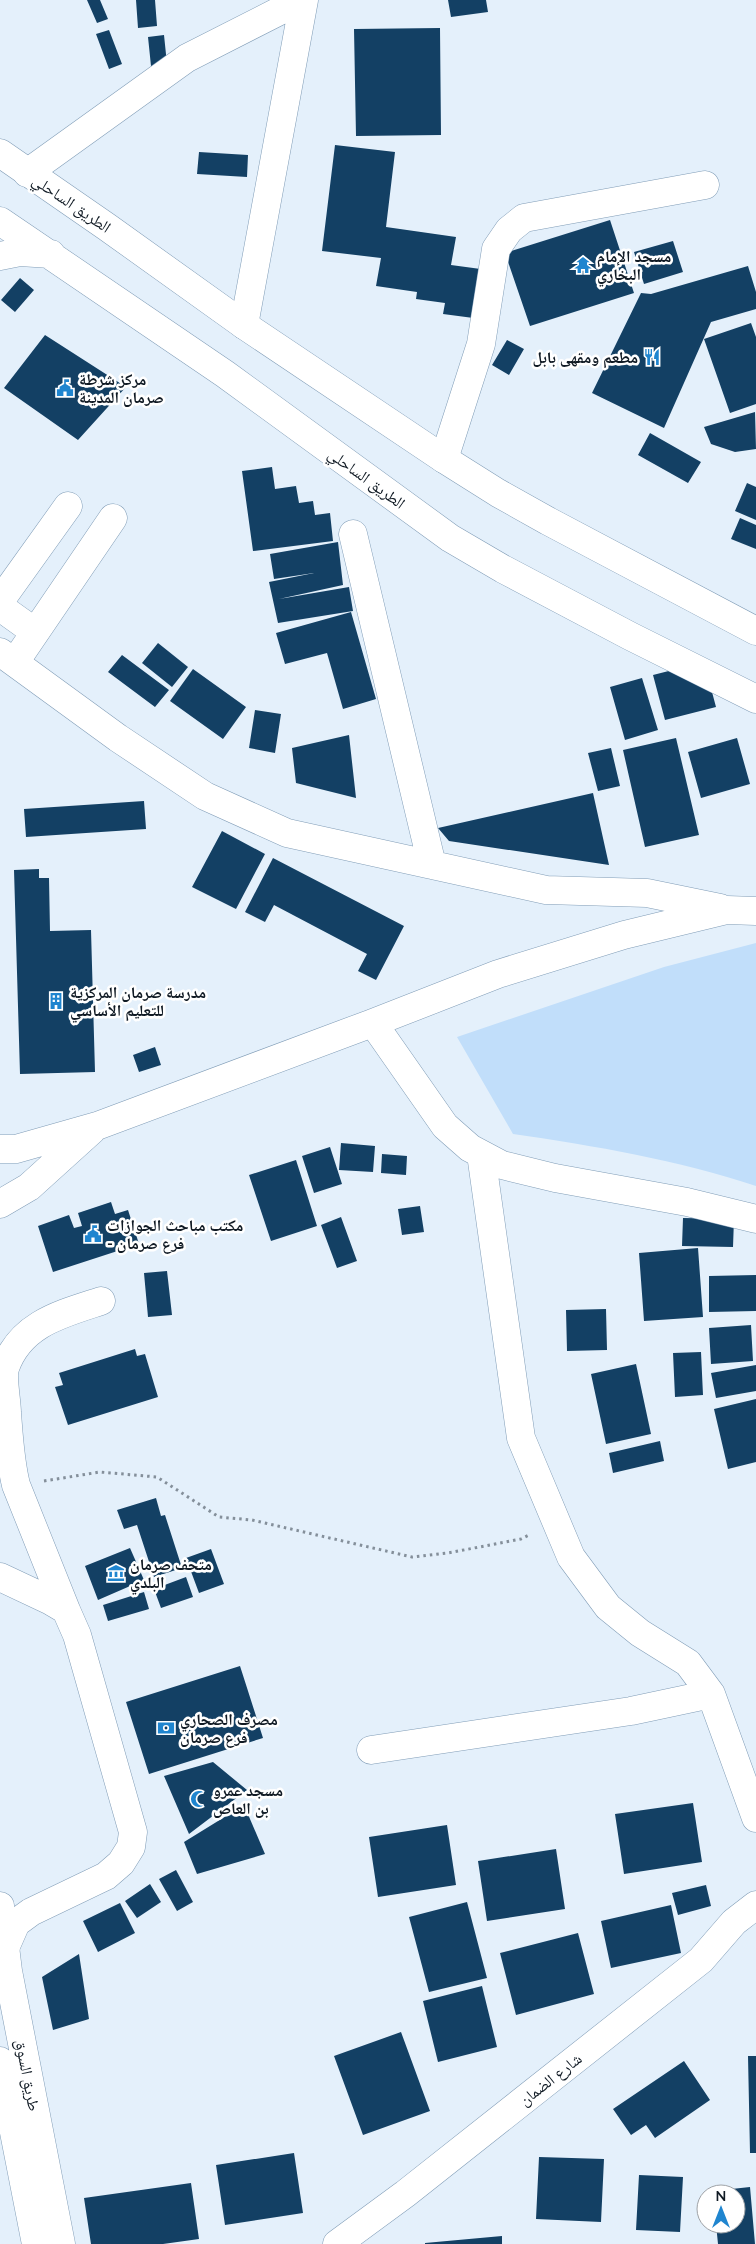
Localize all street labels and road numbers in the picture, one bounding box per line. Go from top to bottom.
street label: الطريق الساحلي [27,169,115,239]
street label: الطريق الساحلي [323,443,409,515]
street label: طريق السوق [10,2037,45,2113]
street label: شارع الضمان [515,2048,586,2111]

